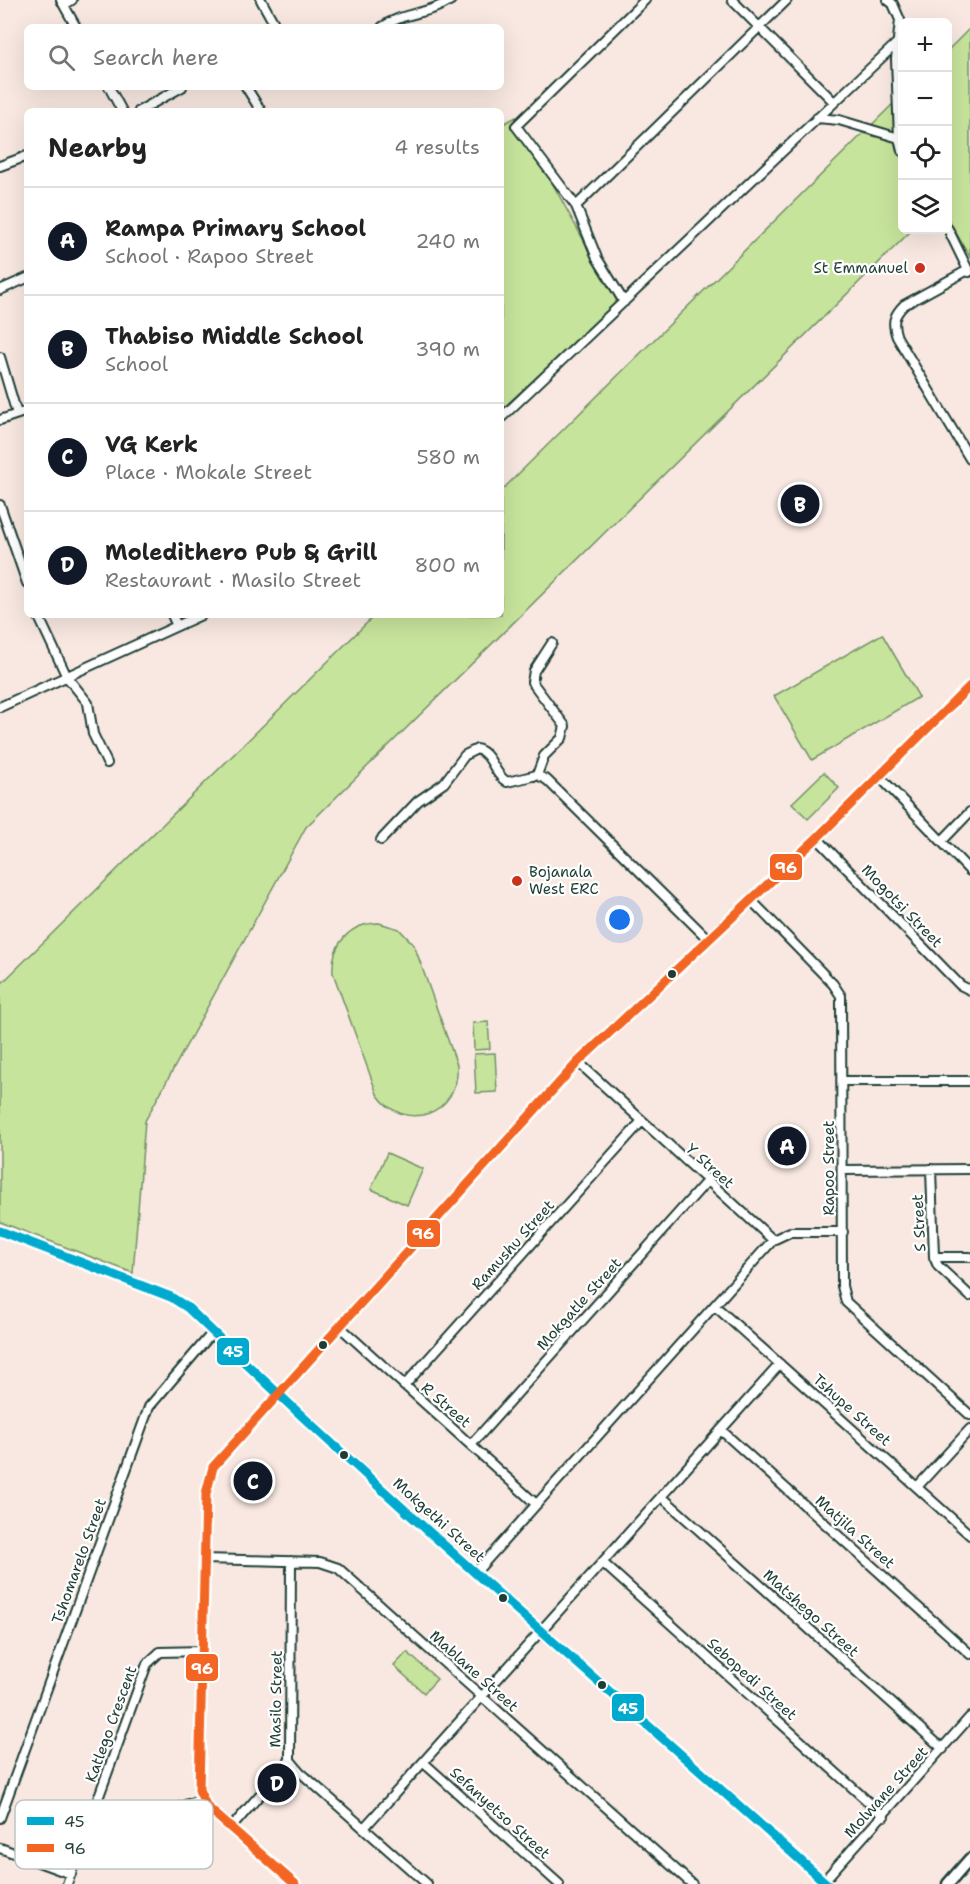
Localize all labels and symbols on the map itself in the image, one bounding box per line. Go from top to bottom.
place label: St Emmanuel [813,258,908,278]
marker: St Emmanuel [913,261,927,275]
pin: B [780,482,820,526]
line badge: 96 [769,853,803,881]
text: 96 [775,857,797,878]
street label: Mogotsi Street [857,860,947,952]
place label: Bojanala West ERC [529,862,599,899]
marker: Bojanala West ERC [510,874,524,888]
your location [605,905,634,934]
unlabelled marker [666,968,678,980]
street label: Rapoo Street [819,1120,839,1216]
pin: A [768,1124,806,1168]
street label: Y Street [682,1139,738,1193]
street label: S Street [908,1194,930,1252]
street label: Ramushu Street [467,1196,559,1294]
line badge: 96 [406,1219,441,1248]
text: 96 [412,1223,434,1244]
street label: Mokgatle Street [532,1253,626,1355]
line badge: 45 [216,1337,250,1366]
unlabelled marker [317,1339,329,1351]
text: 45 [223,1341,243,1362]
street label: Tshupe Street [809,1370,895,1450]
street label: R Street [417,1378,475,1432]
unlabelled marker [338,1449,350,1461]
pin: C [234,1458,272,1504]
street label: Mokgethi Street [389,1473,489,1567]
street label: Matjila Street [811,1491,899,1573]
street label: Tshomarelo Street [47,1496,111,1626]
street label: Matshego Street [759,1565,863,1661]
unlabelled marker [497,1592,509,1604]
street label: Mablane Street [425,1626,523,1716]
street label: Sebopedi Street [703,1633,801,1725]
street label: Masilo Street [265,1650,287,1748]
line badge: 96 [185,1653,219,1682]
text: 96 [191,1658,213,1679]
street label: Katlego Crescent [81,1663,141,1785]
unlabelled marker [596,1679,608,1691]
line badge: 45 [611,1693,645,1722]
text: 45 [618,1698,638,1719]
street label: Molwane Street [840,1742,932,1842]
pin: D [258,1760,296,1806]
street label: Sefanyetso Street [446,1763,554,1863]
legend [15,1800,213,1869]
text: 45 [64,1811,85,1832]
text: 96 [64,1838,86,1859]

